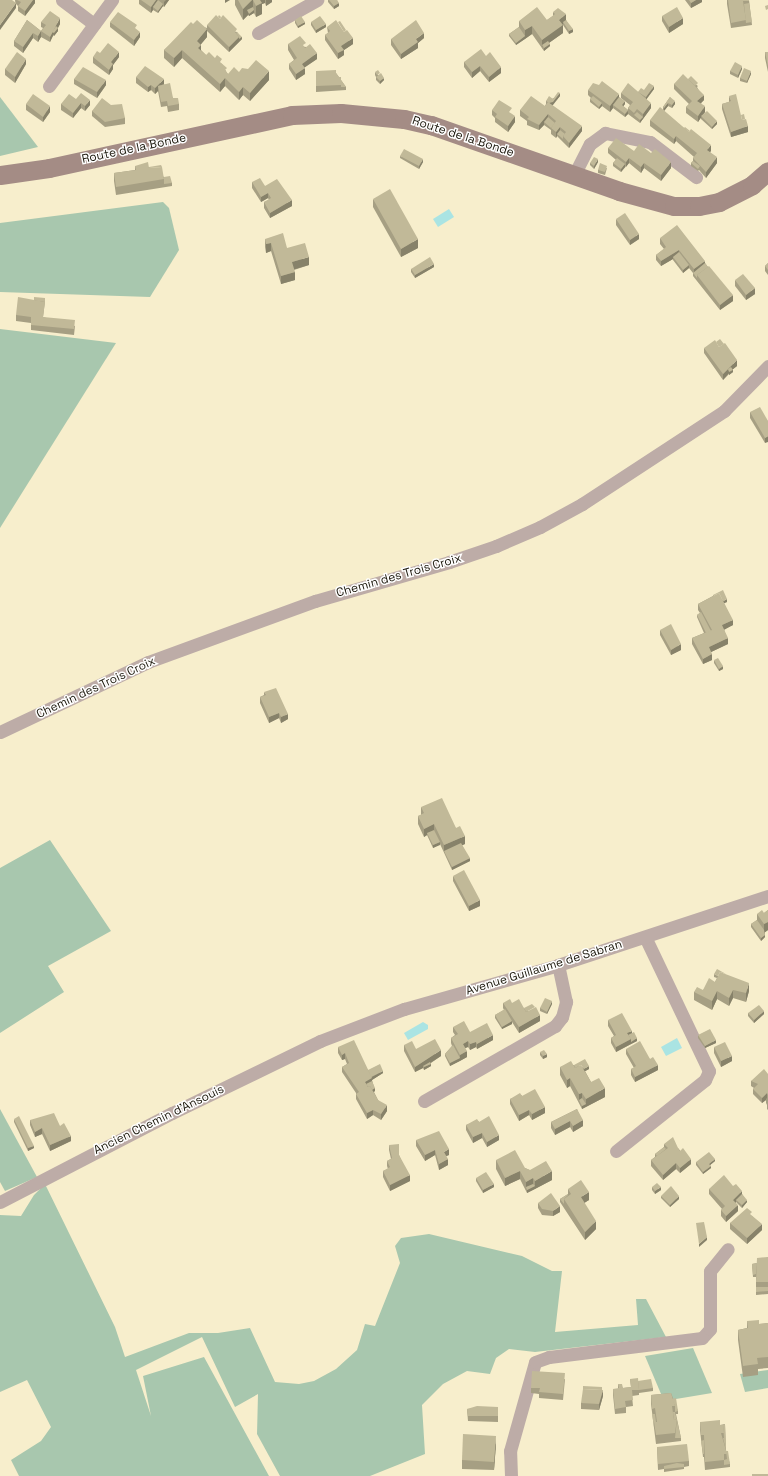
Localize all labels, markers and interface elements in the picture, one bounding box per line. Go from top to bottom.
street label: Route de la Bonde [410,114,516,160]
street label: Route de la Bonde [81,131,187,167]
street label: Chemin des Trois Croix [335,551,463,601]
street label: Chemin des Trois Croix [34,654,158,722]
street label: Avenue Guillaume de Sabran [464,937,624,999]
street label: Ancien Chemin d'Ansouis [91,1082,227,1158]

